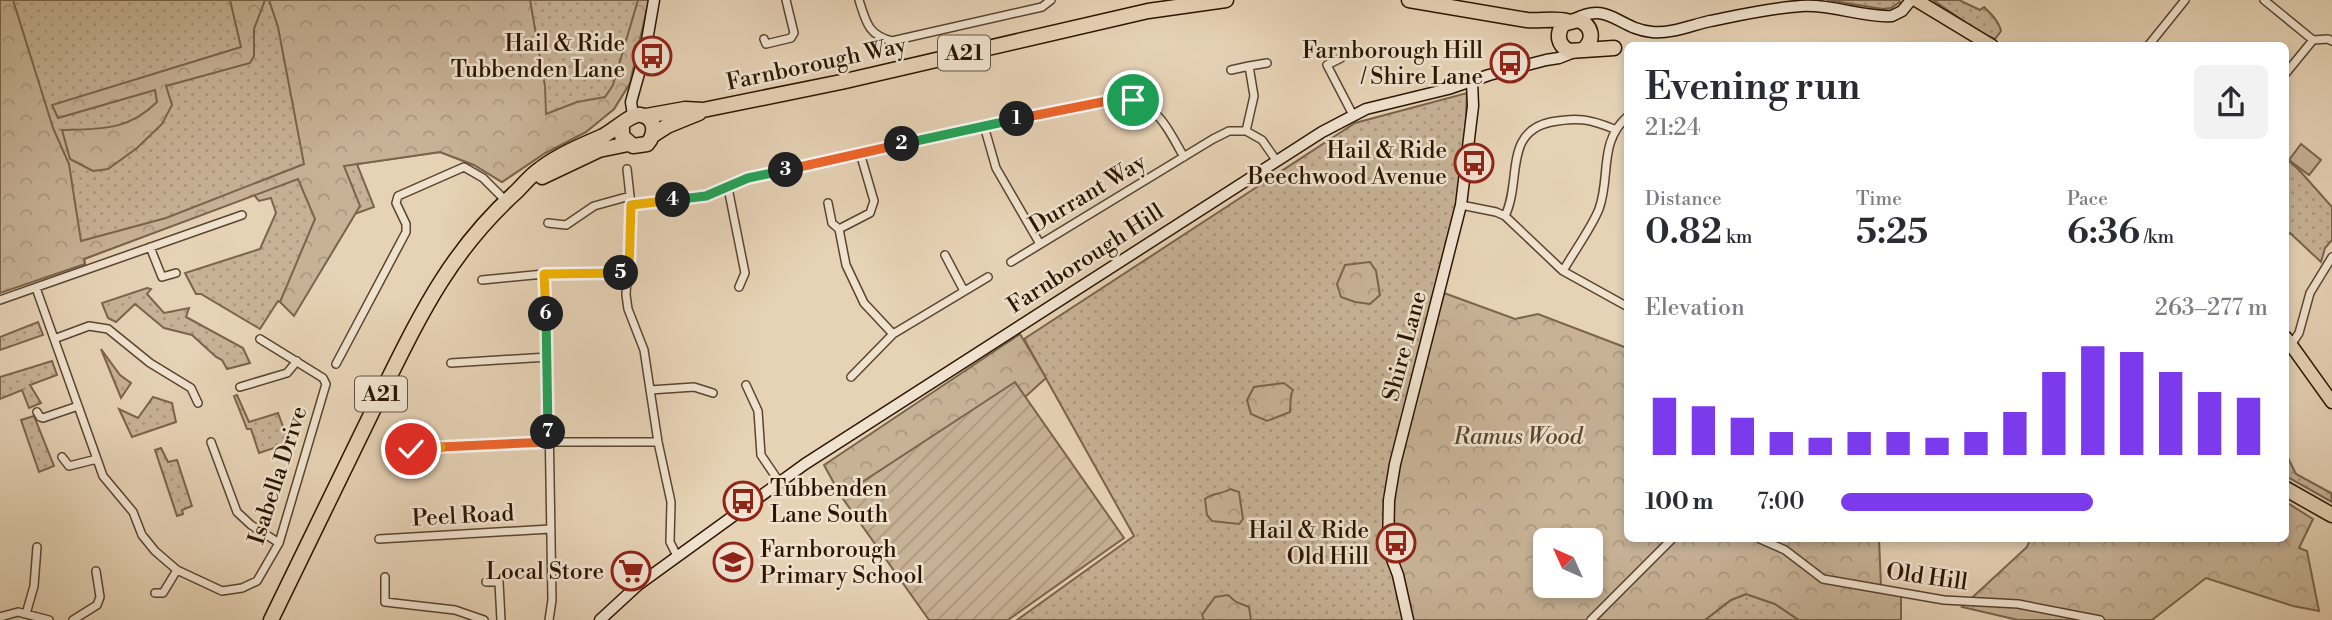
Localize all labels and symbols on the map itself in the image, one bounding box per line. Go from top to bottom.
place label: Hail & Ride Tubbenden Lane [451,30,625,84]
street label: Farnborough Way [724,31,910,97]
bus stop icon: Hail & Ride Tubbenden Lane [631,35,673,77]
road number: A21 [938,36,990,70]
place label: Farnborough Hill / Shire Lane [1302,37,1483,91]
bus stop icon: Farnborough Hill / Shire Lane [1489,42,1531,84]
pin [1103,70,1163,130]
pin: 1 [1000,102,1034,136]
pin: 2 [884,127,920,162]
place label: Hail & Ride Beechwood Avenue [1246,137,1447,191]
bus stop icon: Hail & Ride Beechwood Avenue [1453,142,1495,184]
street label: Durrant Way [1024,148,1152,240]
pin: 3 [768,152,804,188]
pin: 4 [656,182,690,218]
street label: Farnborough Hill [1002,198,1169,320]
pin: 5 [604,256,638,290]
street label: Shire Lane [1377,288,1433,404]
pin: 6 [528,296,564,332]
road number: A21 [355,376,407,412]
street label: Isabella Drive [242,403,313,548]
pin: 7 [530,414,566,450]
pin [381,419,441,479]
park label: Ramus Wood [1452,423,1584,451]
place label: Tubbenden Lane South [770,475,889,529]
bus stop icon: Tubbenden Lane South [722,480,764,522]
street label: Peel Road [411,499,515,533]
place label: Hail & Ride Old Hill [1249,517,1369,571]
bus stop icon: Hail & Ride Old Hill [1375,522,1417,564]
north arrow [1533,528,1603,598]
place label: Farnborough Primary School [760,536,923,590]
school or university icon: Farnborough Primary School [712,541,754,583]
supermarket icon: Local Store [610,550,652,592]
street label: Old Hill [1884,557,1970,597]
place label: Local Store [486,558,604,586]

